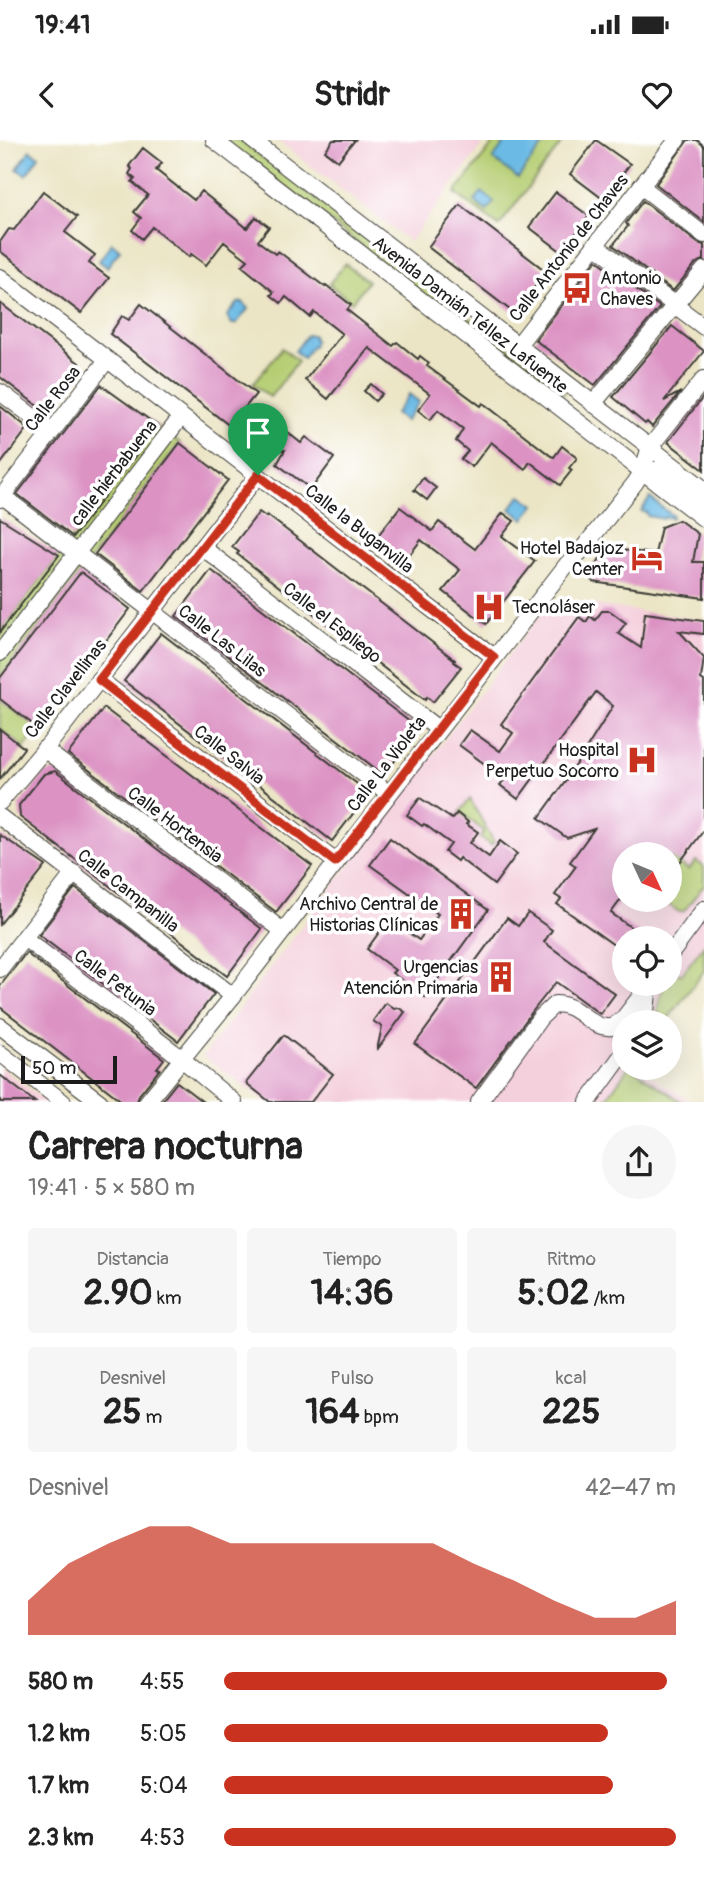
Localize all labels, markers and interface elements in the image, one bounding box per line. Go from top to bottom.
text: 19:41 [35,9,91,41]
text: Stridr [314,75,390,115]
icon: back [28,76,66,114]
icon: heart [638,76,676,114]
street label: Calle Antonio de Chaves [504,170,634,326]
street label: Avenida Damián Téllez Lafuente [368,231,573,399]
place label: Antonio Chaves [600,267,662,311]
bus stop icon: Antonio Chaves [560,271,594,305]
street label: Calle Rosa [20,361,86,437]
pin [228,403,288,475]
icon: arrive [239,414,277,452]
street label: calle hierbabuena [65,415,163,531]
street label: Calle la Buganvilla [300,479,418,579]
place label: Hotel Badajoz Center [520,537,625,581]
hotel icon: Hotel Badajoz Center [630,541,664,575]
street label: Calle el Espliego [278,577,386,669]
hospital icon: Tecnoláser [472,590,506,624]
place label: Tecnoláser [512,596,596,619]
street label: Calle Las Lilas [173,600,271,682]
street label: Calle Clavellinas [20,635,112,743]
street label: Calle La Violeta [342,711,432,817]
street label: Calle Salvia [189,720,269,790]
place label: Hospital Perpetuo Socorro [485,739,619,783]
hospital icon: Hospital Perpetuo Socorro [625,743,659,777]
street label: Calle Hortensia [123,782,227,868]
north arrow [612,842,682,912]
map controls [612,842,682,1080]
street label: Calle Campanilla [72,844,184,938]
place label: Archivo Central de Historias Clínicas [299,893,438,937]
building icon: Archivo Central de Historias Clínicas [444,897,478,931]
button: locate [612,926,682,996]
street label: Calle Petunia [69,944,161,1022]
place label: Urgencias Atención Primaria [343,956,478,1000]
building icon: Urgencias Atención Primaria [484,960,518,994]
button: layers [612,1010,682,1080]
scale bar [21,1053,117,1085]
text: 50 m [32,1056,76,1080]
text: Carrera nocturna [28,1123,303,1171]
button: share [602,1125,676,1199]
text: 19:41 · 5 × 580 m [28,1173,195,1202]
text: Distancia [96,1247,169,1271]
text: Tiempo [322,1247,382,1271]
text: Ritmo [547,1247,596,1271]
text: 2.90 [84,1271,153,1315]
text: 14:36 [310,1271,394,1315]
text: 5:02 [518,1271,589,1315]
text: km [153,1286,182,1310]
text: /km [589,1286,625,1310]
text: Desnivel [99,1366,166,1390]
text: Pulso [330,1366,374,1390]
text: kcal [556,1366,587,1390]
text: 25 [103,1390,141,1434]
text: 164 [305,1390,360,1434]
text: 225 [542,1390,600,1434]
text: m [141,1405,162,1429]
text: bpm [360,1405,399,1429]
text: Desnivel [28,1473,109,1502]
text: 42–47 m [585,1473,676,1502]
text: 580 m [28,1667,93,1696]
text: 4:55 [140,1667,184,1696]
text: 1.2 km [28,1719,90,1748]
text: 5:05 [140,1719,187,1748]
text: 1.7 km [28,1771,89,1800]
text: 5:04 [140,1771,188,1800]
text: 2.3 km [28,1823,94,1852]
text: 4:53 [140,1823,185,1852]

